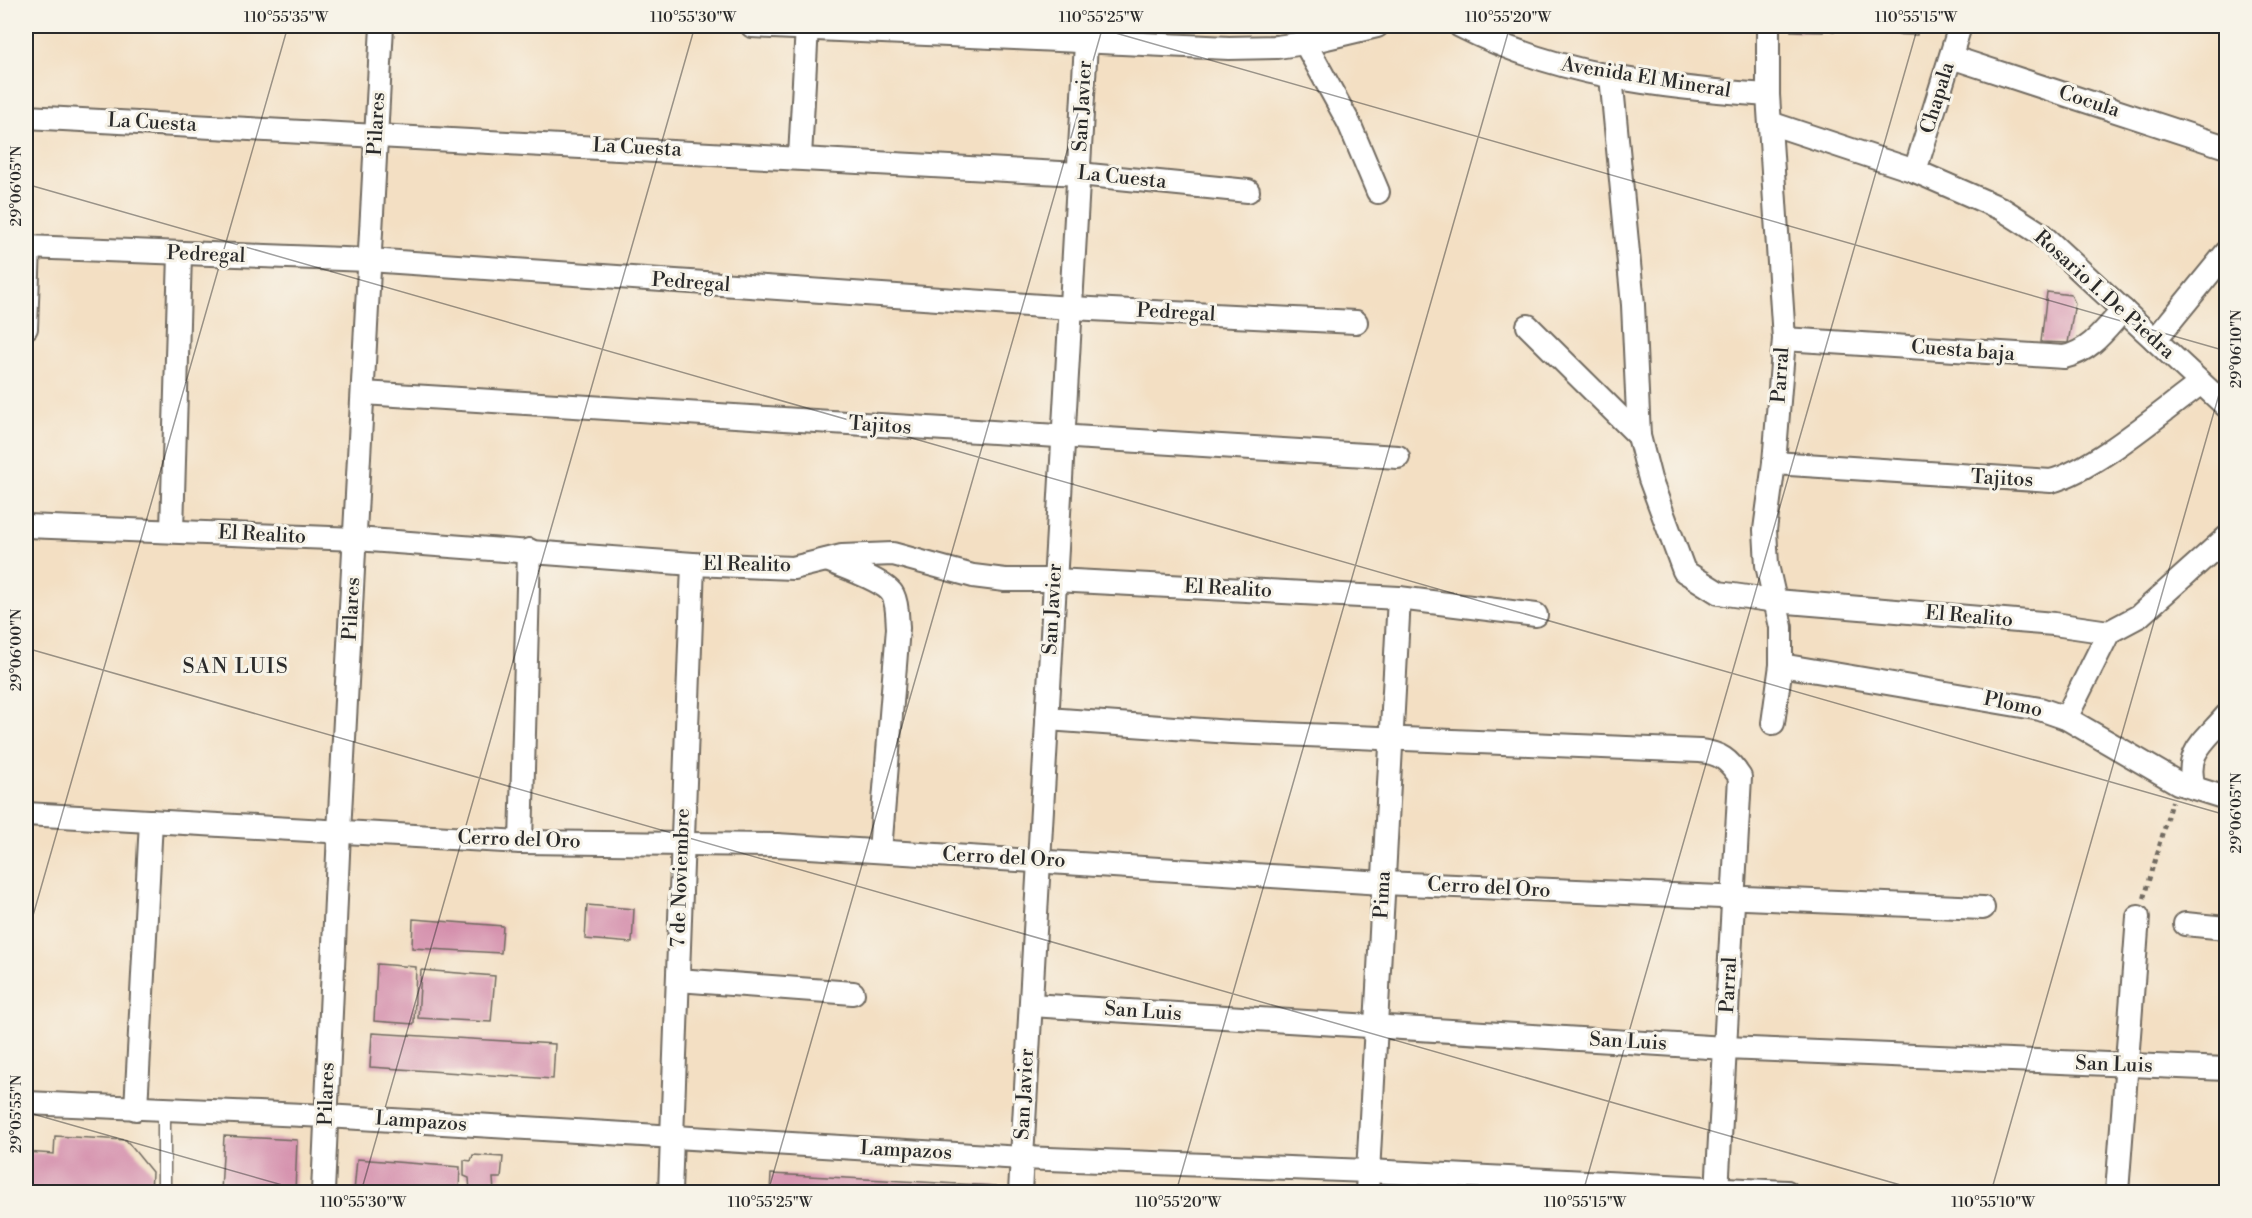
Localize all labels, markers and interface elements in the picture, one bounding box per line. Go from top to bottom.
text: 110°55'35"W [244,8,329,27]
text: 110°55'30"W [650,8,736,27]
text: 110°55'25"W [1059,8,1144,27]
text: 110°55'20"W [1465,8,1552,27]
text: 110°55'15"W [1875,8,1958,27]
street label: Avenida El Mineral [1558,52,1733,104]
street label: Chapala [1915,58,1961,137]
street label: San Javier [1068,59,1098,152]
street label: Cocula [2055,80,2123,124]
street label: Pilares [363,92,391,156]
street label: La Cuesta [107,108,198,138]
street label: La Cuesta [592,133,683,163]
text: 29°06'05"N [7,146,26,226]
street label: La Cuesta [1076,161,1169,195]
street label: Rosario I. De Piedra [2028,225,2180,365]
street label: Pedregal [166,241,246,269]
street label: Pedregal [651,268,731,298]
street label: Pedregal [1136,298,1216,328]
text: 29°06'10"N [2227,310,2246,388]
street label: Cuesta baja [1910,335,2017,367]
street label: Parral [1767,346,1795,404]
street label: Tajitos [848,411,912,441]
street label: Tajitos [1970,465,2034,493]
street label: El Realito [217,520,307,550]
street label: El Realito [703,552,791,578]
street label: San Javier [1038,562,1068,655]
street label: El Realito [1183,574,1273,604]
street label: Pilares [338,577,366,641]
street label: El Realito [1924,601,2014,633]
text: 29°06'00"N [7,609,26,691]
district label: SAN LUIS [183,654,289,680]
street label: Plomo [1981,687,2045,723]
text: 29°06'05"N [2227,773,2246,853]
street label: 7 de Noviembre [666,808,696,948]
street label: Cerro del Oro [457,825,581,855]
street label: Cerro del Oro [942,842,1066,874]
street label: Pima [1369,870,1397,920]
street label: Cerro del Oro [1427,872,1551,904]
street label: Parral [1715,956,1743,1014]
street label: San Luis [1103,997,1183,1027]
street label: San Luis [1589,1027,1667,1057]
street label: San Javier [1010,1047,1040,1140]
street label: San Luis [2075,1051,2153,1079]
street label: Pilares [313,1062,341,1126]
text: 29°05'55"N [7,1075,26,1153]
street label: Lampazos [374,1106,468,1138]
street label: Lampazos [859,1136,953,1166]
text: 110°55'30"W [320,1193,406,1212]
text: 110°55'25"W [728,1193,813,1212]
text: 110°55'20"W [1135,1193,1222,1212]
text: 110°55'15"W [1544,1193,1627,1212]
text: 110°55'10"W [1951,1193,2035,1212]

